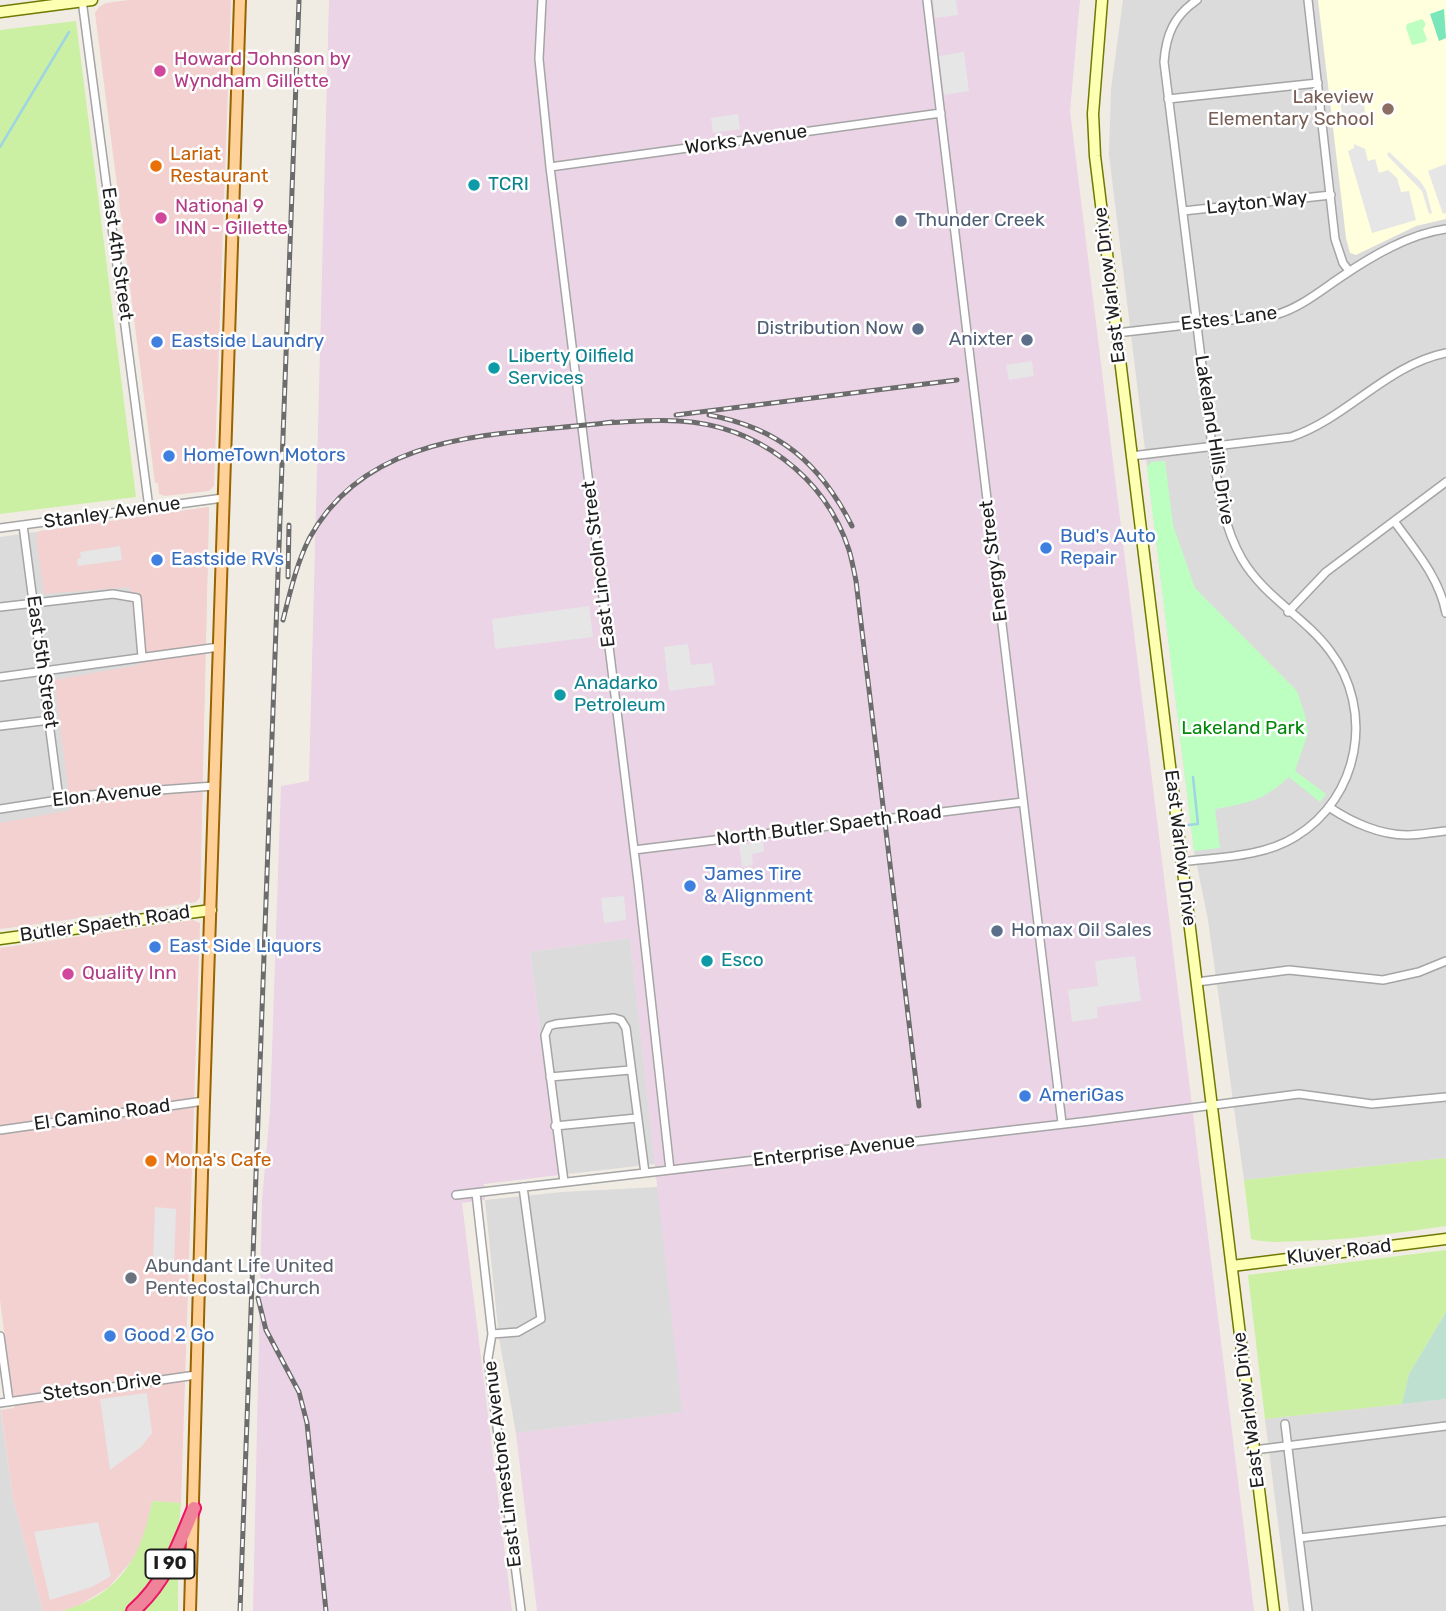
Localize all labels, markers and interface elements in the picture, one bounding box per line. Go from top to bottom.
place label: Howard Johnson by Wyndham Gillette [174,49,351,93]
marker: Howard Johnson by Wyndham Gillette [152,63,168,79]
place label: Lakeview Elementary School [1208,87,1374,131]
marker: Lakeview Elementary School [1380,101,1396,117]
street label: Works Avenue [683,120,809,160]
place label: Lariat Restaurant [170,144,268,188]
marker: Lariat Restaurant [148,158,164,174]
place label: TCRI [488,174,529,196]
marker: TCRI [466,177,482,193]
street label: East 4th Street [96,186,138,322]
street label: Layton Way [1205,186,1309,220]
place label: National 9 INN - Gillette [175,196,288,240]
street label: East Warlow Drive [1089,206,1131,364]
marker: National 9 INN - Gillette [153,210,169,226]
place label: Thunder Creek [915,210,1045,232]
marker: Thunder Creek [893,213,909,229]
street label: Estes Lane [1180,302,1278,336]
place label: Distribution Now [756,318,904,340]
marker: Distribution Now [910,321,926,337]
place label: Anixter [949,329,1013,351]
place label: Eastside Laundry [171,331,324,353]
marker: Anixter [1019,332,1035,348]
marker: Eastside Laundry [149,334,165,350]
place label: Liberty Oilfield Services [508,346,634,390]
street label: Lakeland Hills Drive [1189,354,1239,526]
marker: Liberty Oilfield Services [486,360,502,376]
place label: HomeTown Motors [183,445,346,467]
marker: HomeTown Motors [161,448,177,464]
street label: East Lincoln Street [577,479,621,649]
street label: Stanley Avenue [42,492,182,534]
street label: Energy Street [975,499,1013,623]
place label: Bud's Auto Repair [1060,526,1156,570]
marker: Bud's Auto Repair [1038,540,1054,556]
place label: Eastside RVs [171,549,284,571]
marker: Eastside RVs [149,552,165,568]
street label: East 5th Street [21,594,63,730]
place label: Anadarko Petroleum [574,673,666,717]
marker: Anadarko Petroleum [552,687,568,703]
park label: Lakeland Park [1181,718,1305,740]
street label: East Warlow Drive [1159,769,1201,927]
street label: Elon Avenue [51,778,163,812]
street label: North Butler Spaeth Road [715,801,943,851]
place label: James Tire & Alignment [704,864,813,908]
marker: James Tire & Alignment [682,878,698,894]
street label: Butler Spaeth Road [18,901,192,947]
place label: Homax Oil Sales [1011,920,1152,942]
marker: Homax Oil Sales [989,923,1005,939]
place label: East Side Liquors [169,936,322,958]
marker: East Side Liquors [147,939,163,955]
place label: Esco [721,950,764,972]
marker: Esco [699,953,715,969]
place label: Quality Inn [82,963,177,985]
marker: Quality Inn [60,966,76,982]
place label: AmeriGas [1039,1085,1124,1107]
marker: AmeriGas [1017,1088,1033,1104]
street label: El Camino Road [32,1094,172,1136]
street label: Enterprise Avenue [752,1130,916,1172]
place label: Mona's Cafe [165,1150,271,1172]
marker: Mona's Cafe [143,1153,159,1169]
street label: Kluver Road [1285,1234,1393,1270]
place label: Abundant Life United Pentecostal Church [145,1256,334,1300]
marker: Abundant Life United Pentecostal Church [123,1270,139,1286]
place label: Good 2 Go [124,1325,214,1347]
marker: Good 2 Go [102,1328,118,1344]
street label: East Warlow Drive [1228,1331,1270,1489]
street label: East Limestone Avenue [479,1359,527,1569]
street label: Stetson Drive [41,1367,163,1407]
road number: I 90 [146,1549,194,1578]

